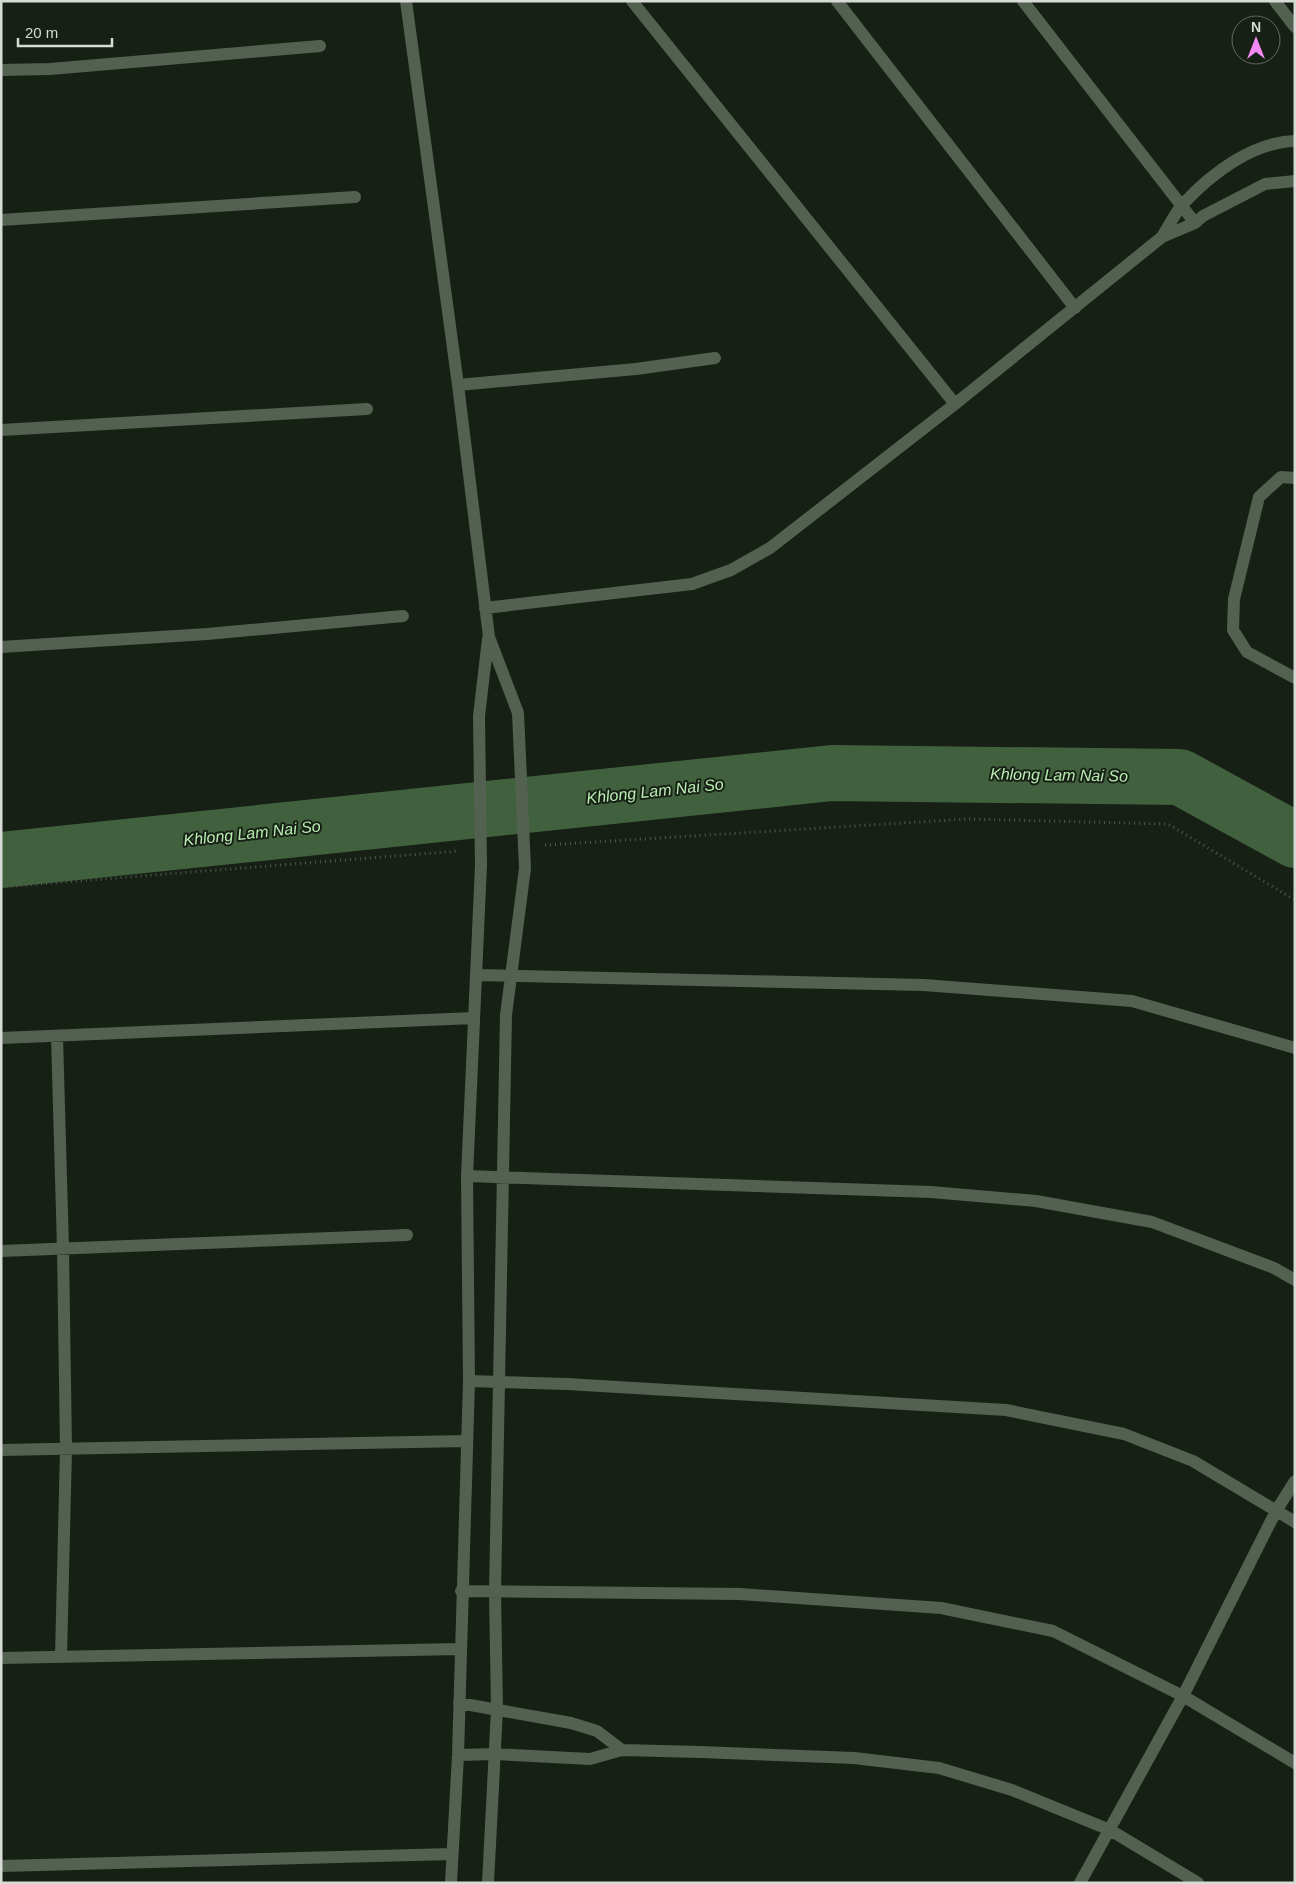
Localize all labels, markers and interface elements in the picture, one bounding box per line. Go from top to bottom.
scale bar [18,15,111,47]
north arrow [1231,15,1281,65]
text: N [1251,19,1261,35]
text: 20 m [25,24,58,41]
water label: Khlong Lam Nai So [990,765,1128,785]
water label: Khlong Lam Nai So [586,775,725,807]
water label: Khlong Lam Nai So [183,817,322,849]

